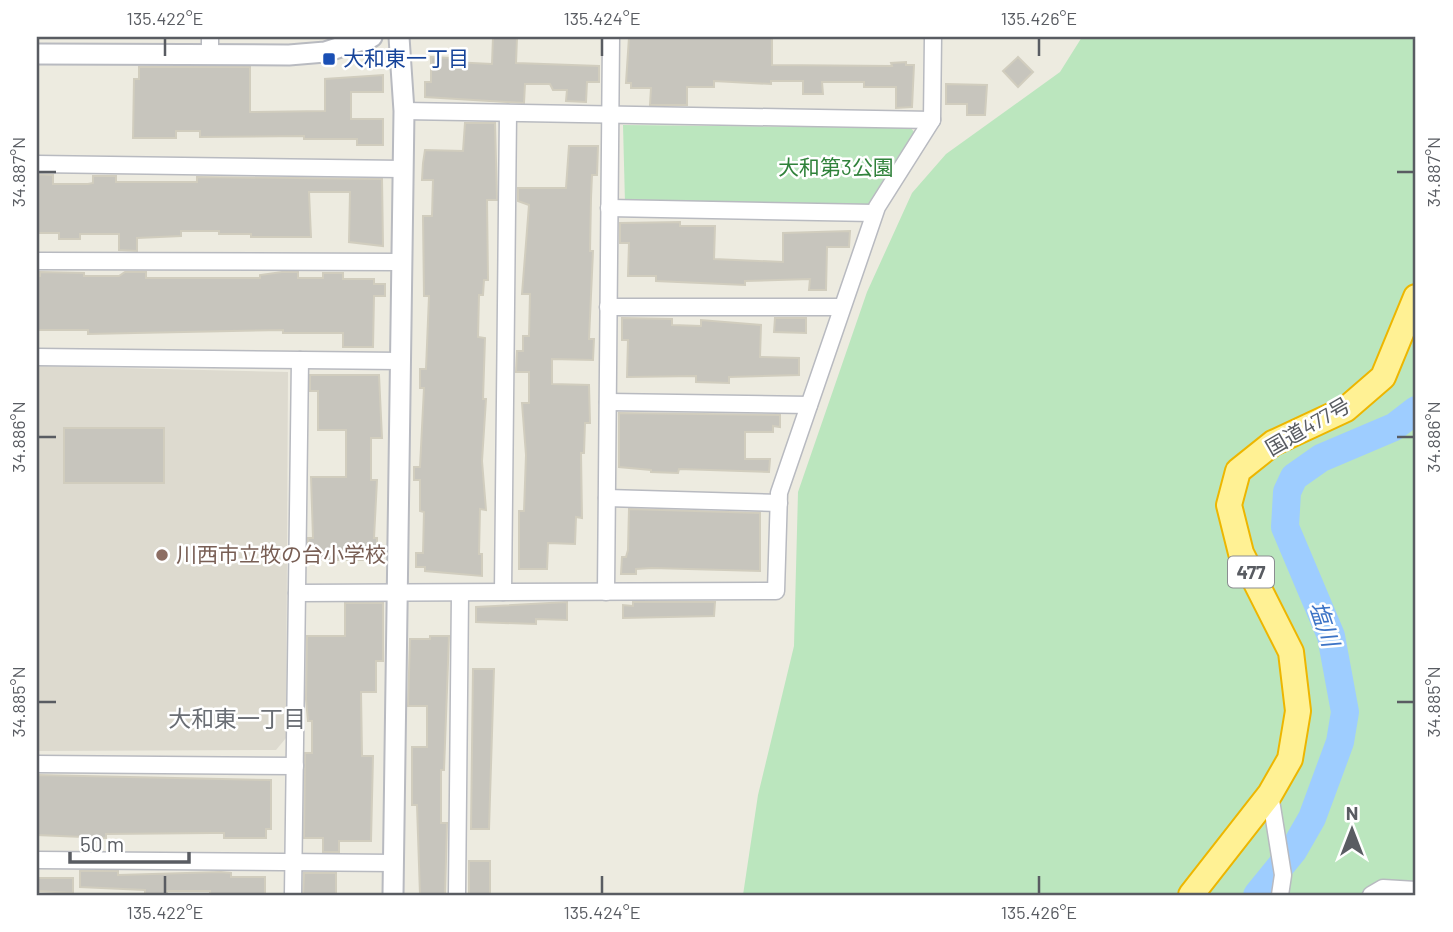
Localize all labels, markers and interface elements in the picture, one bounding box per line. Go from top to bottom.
text: 135.422°E [127,7,203,29]
text: 135.424°E [563,7,641,29]
text: 135.426°E [1001,7,1077,29]
place label: 大和東一丁目 [343,45,469,70]
marker: 大和東一丁目 [321,51,337,67]
text: 34.887°N [7,137,29,207]
text: 34.887°N [1422,137,1444,207]
park label: 大和第3公園 [778,154,894,179]
street label: 国道477号 [1260,391,1354,460]
text: 34.886°N [7,401,29,473]
text: 34.886°N [1422,401,1444,473]
place label: 川西市立牧の台小学校 [176,541,386,566]
marker: 川西市立牧の台小学校 [154,547,170,563]
road number: 477 [1228,556,1274,587]
water label: 塩川 [1304,597,1347,653]
text: 34.885°N [7,666,29,738]
text: 34.885°N [1422,666,1444,738]
district label: 大和東一丁目 [168,704,306,732]
north arrow [1316,796,1386,866]
text: N [1346,801,1358,824]
scale bar [70,820,189,864]
text: 50 m [80,831,124,856]
text: 135.422°E [127,901,203,923]
text: 135.424°E [563,901,641,923]
text: 135.426°E [1001,901,1077,923]

